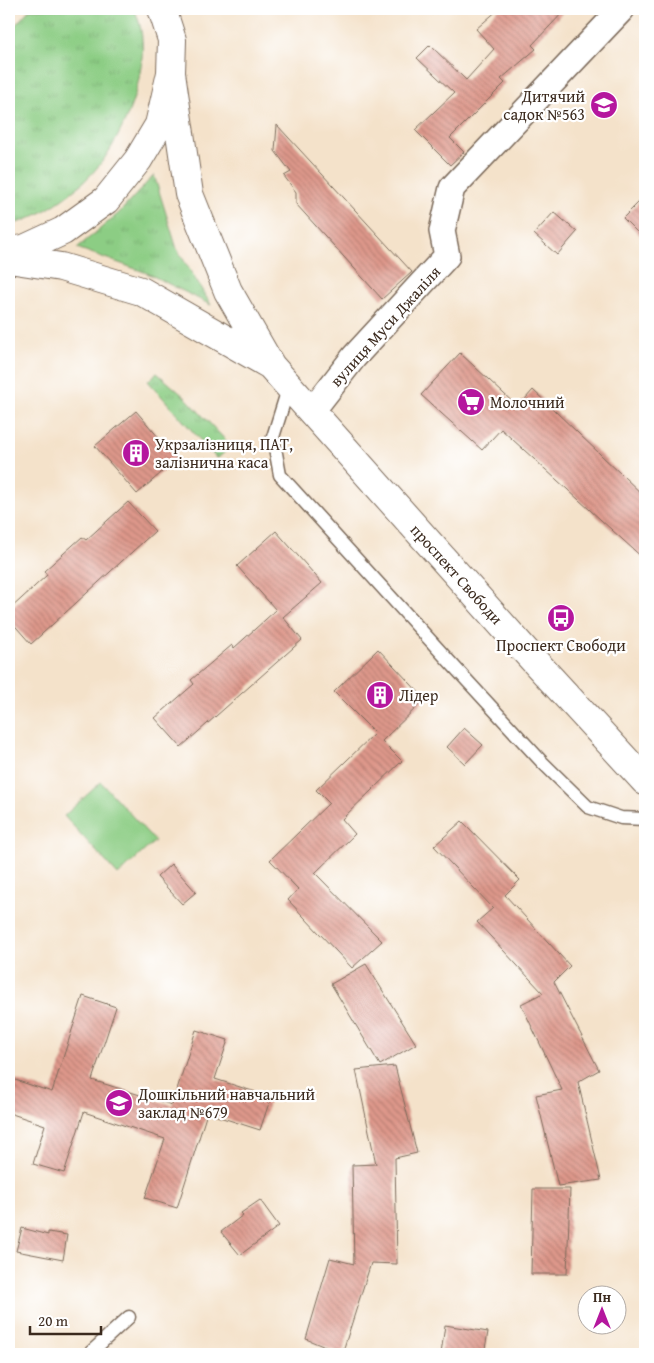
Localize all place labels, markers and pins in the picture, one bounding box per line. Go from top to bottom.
place label: Дитячий садок №563 [503,84,585,126]
school or university icon: Дитячий садок №563 [589,90,619,120]
supermarket icon: Молочний [456,387,486,417]
place label: Молочний [490,390,565,414]
place label: Укрзалізниця, ПАТ, залізнична каса [155,432,293,474]
building icon: Укрзалізниця, ПАТ, залізнична каса [121,438,151,468]
bus stop icon: Проспект Свободи [546,603,576,633]
place label: Проспект Свободи [496,633,626,657]
building icon: Лідер [365,680,395,710]
place label: Лідер [399,683,439,707]
place label: Дошкільний навчальний заклад №679 [137,1082,316,1124]
school or university icon: Дошкільний навчальний заклад №679 [104,1088,134,1118]

